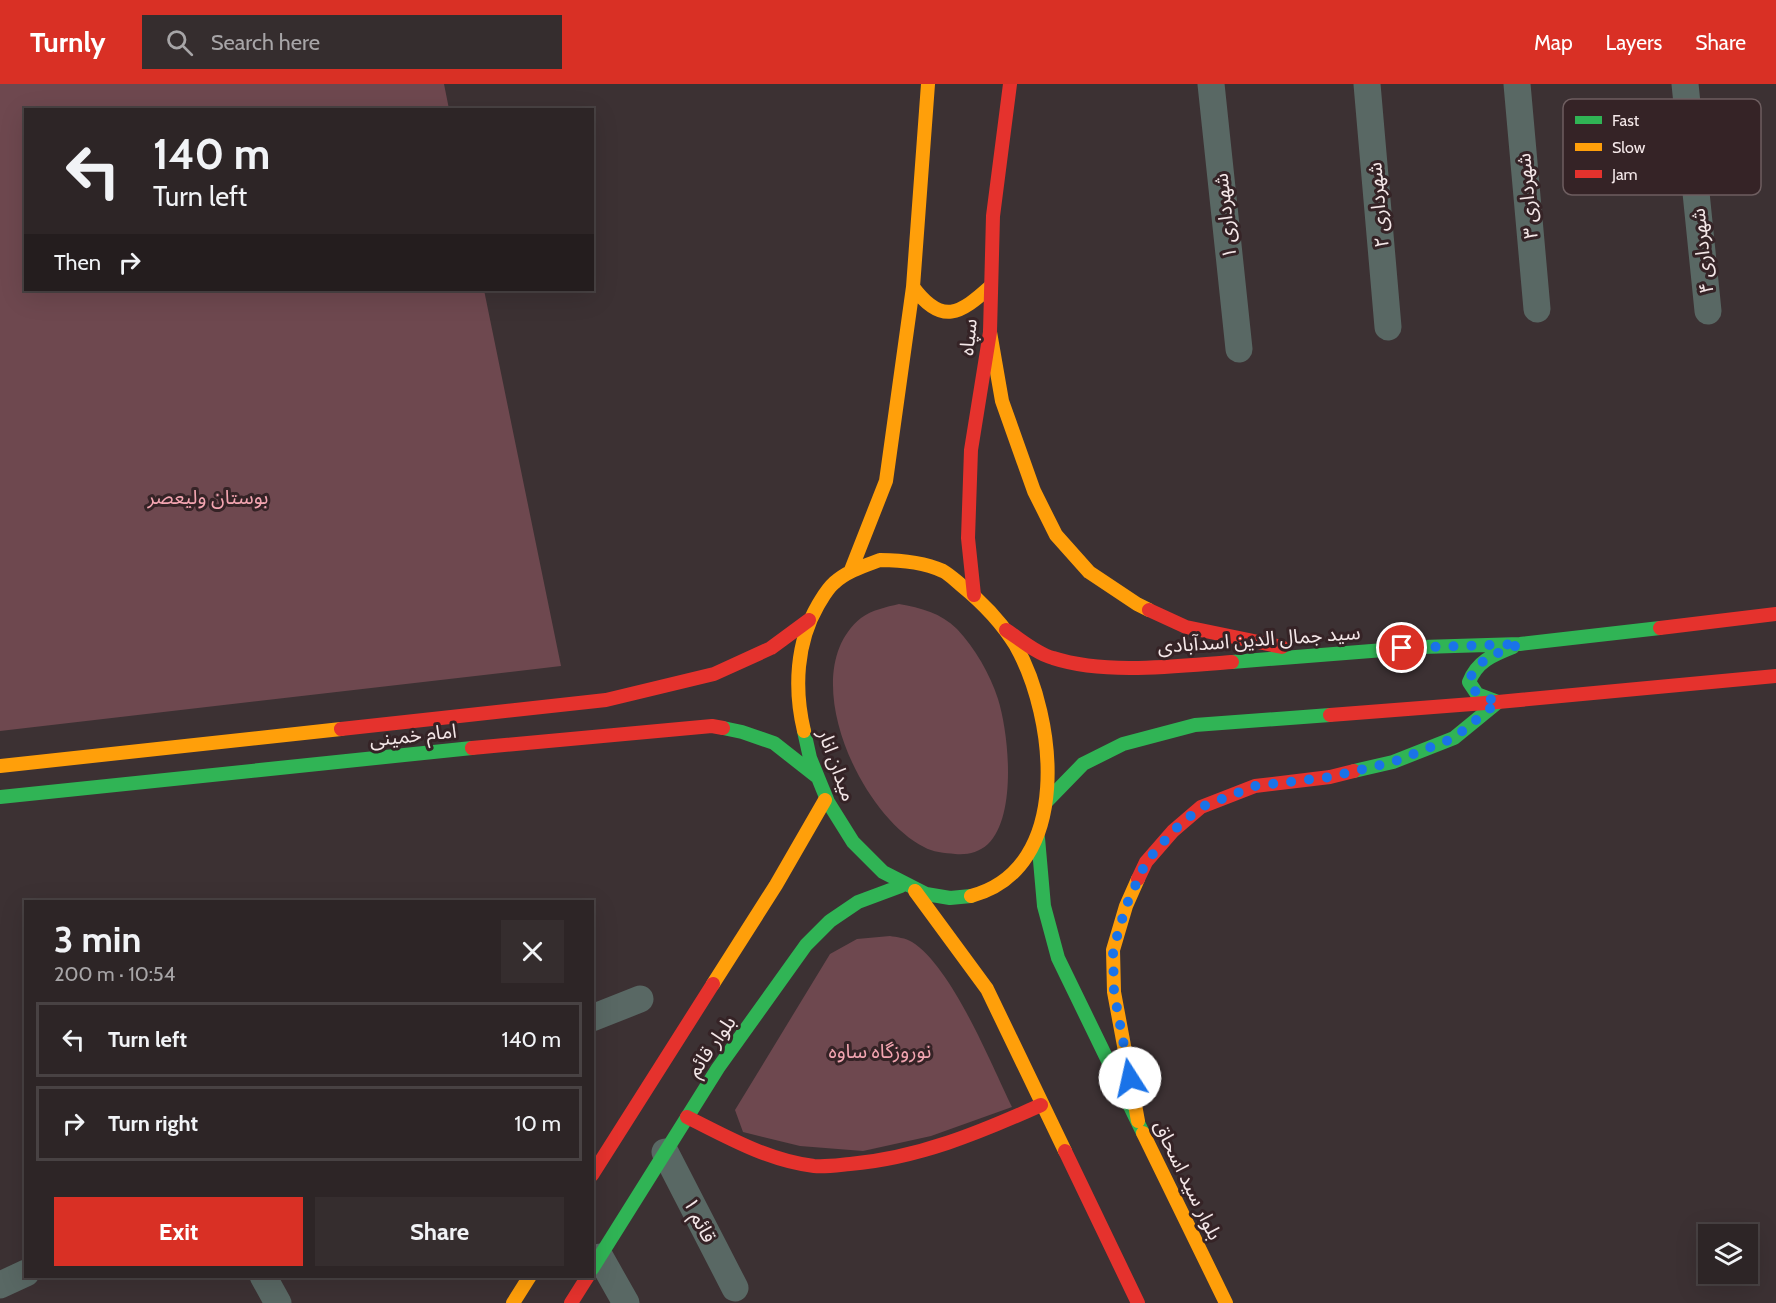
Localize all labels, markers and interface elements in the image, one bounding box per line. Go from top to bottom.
search box [142,15,562,69]
text: Turnly [30,25,106,59]
icon: search [163,26,196,59]
text: Search here [211,29,320,56]
text: Map [1534,30,1573,55]
text: Layers [1606,30,1662,55]
text: Share [1695,30,1746,55]
legend [1563,99,1761,195]
text: Fast [1612,111,1640,130]
text: 140 m [153,128,270,180]
icon: left [54,132,132,210]
text: Slow [1612,138,1646,157]
street label: شهرداری ۳ [1511,152,1543,240]
street label: شهرداری ۲ [1362,161,1394,249]
text: Jam [1611,165,1638,184]
street label: شهرداری ۱ [1209,172,1241,260]
text: Turn left [153,180,247,213]
street label: شهرداری ۴ [1686,207,1718,295]
icon: right [113,246,146,279]
text: Then [54,249,101,276]
street label: سپاه [954,317,983,357]
park label: بوستان ولیعصر [147,485,268,509]
street label: سید جمال الدین اسدآبادی [1157,620,1361,658]
pin [1376,622,1427,673]
icon: arrive [1385,631,1418,664]
street label: امام خمینی [368,718,458,754]
street label: میدان انار [813,725,861,804]
text: 3 min [54,917,141,961]
button: close [501,920,564,983]
text: 200 m · 10:54 [54,962,175,986]
street label: بلوار قائم [681,1011,743,1083]
icon: left [57,1023,90,1056]
text: Turn left [108,1026,187,1053]
text: 140 m [502,1026,561,1053]
park label: نوروزگاه ساوه [829,1039,931,1063]
position arrow [1098,1046,1162,1110]
icon: right [57,1107,90,1140]
text: Turn right [108,1110,198,1137]
text: 10 m [514,1110,561,1137]
street label: بلوار سید اسحاق [1149,1116,1227,1244]
street label: قائم ۱ [676,1193,721,1248]
button: Exit [54,1197,303,1266]
button: Share [315,1197,564,1266]
map controls [1698,1224,1758,1284]
button: layers [1698,1224,1758,1284]

